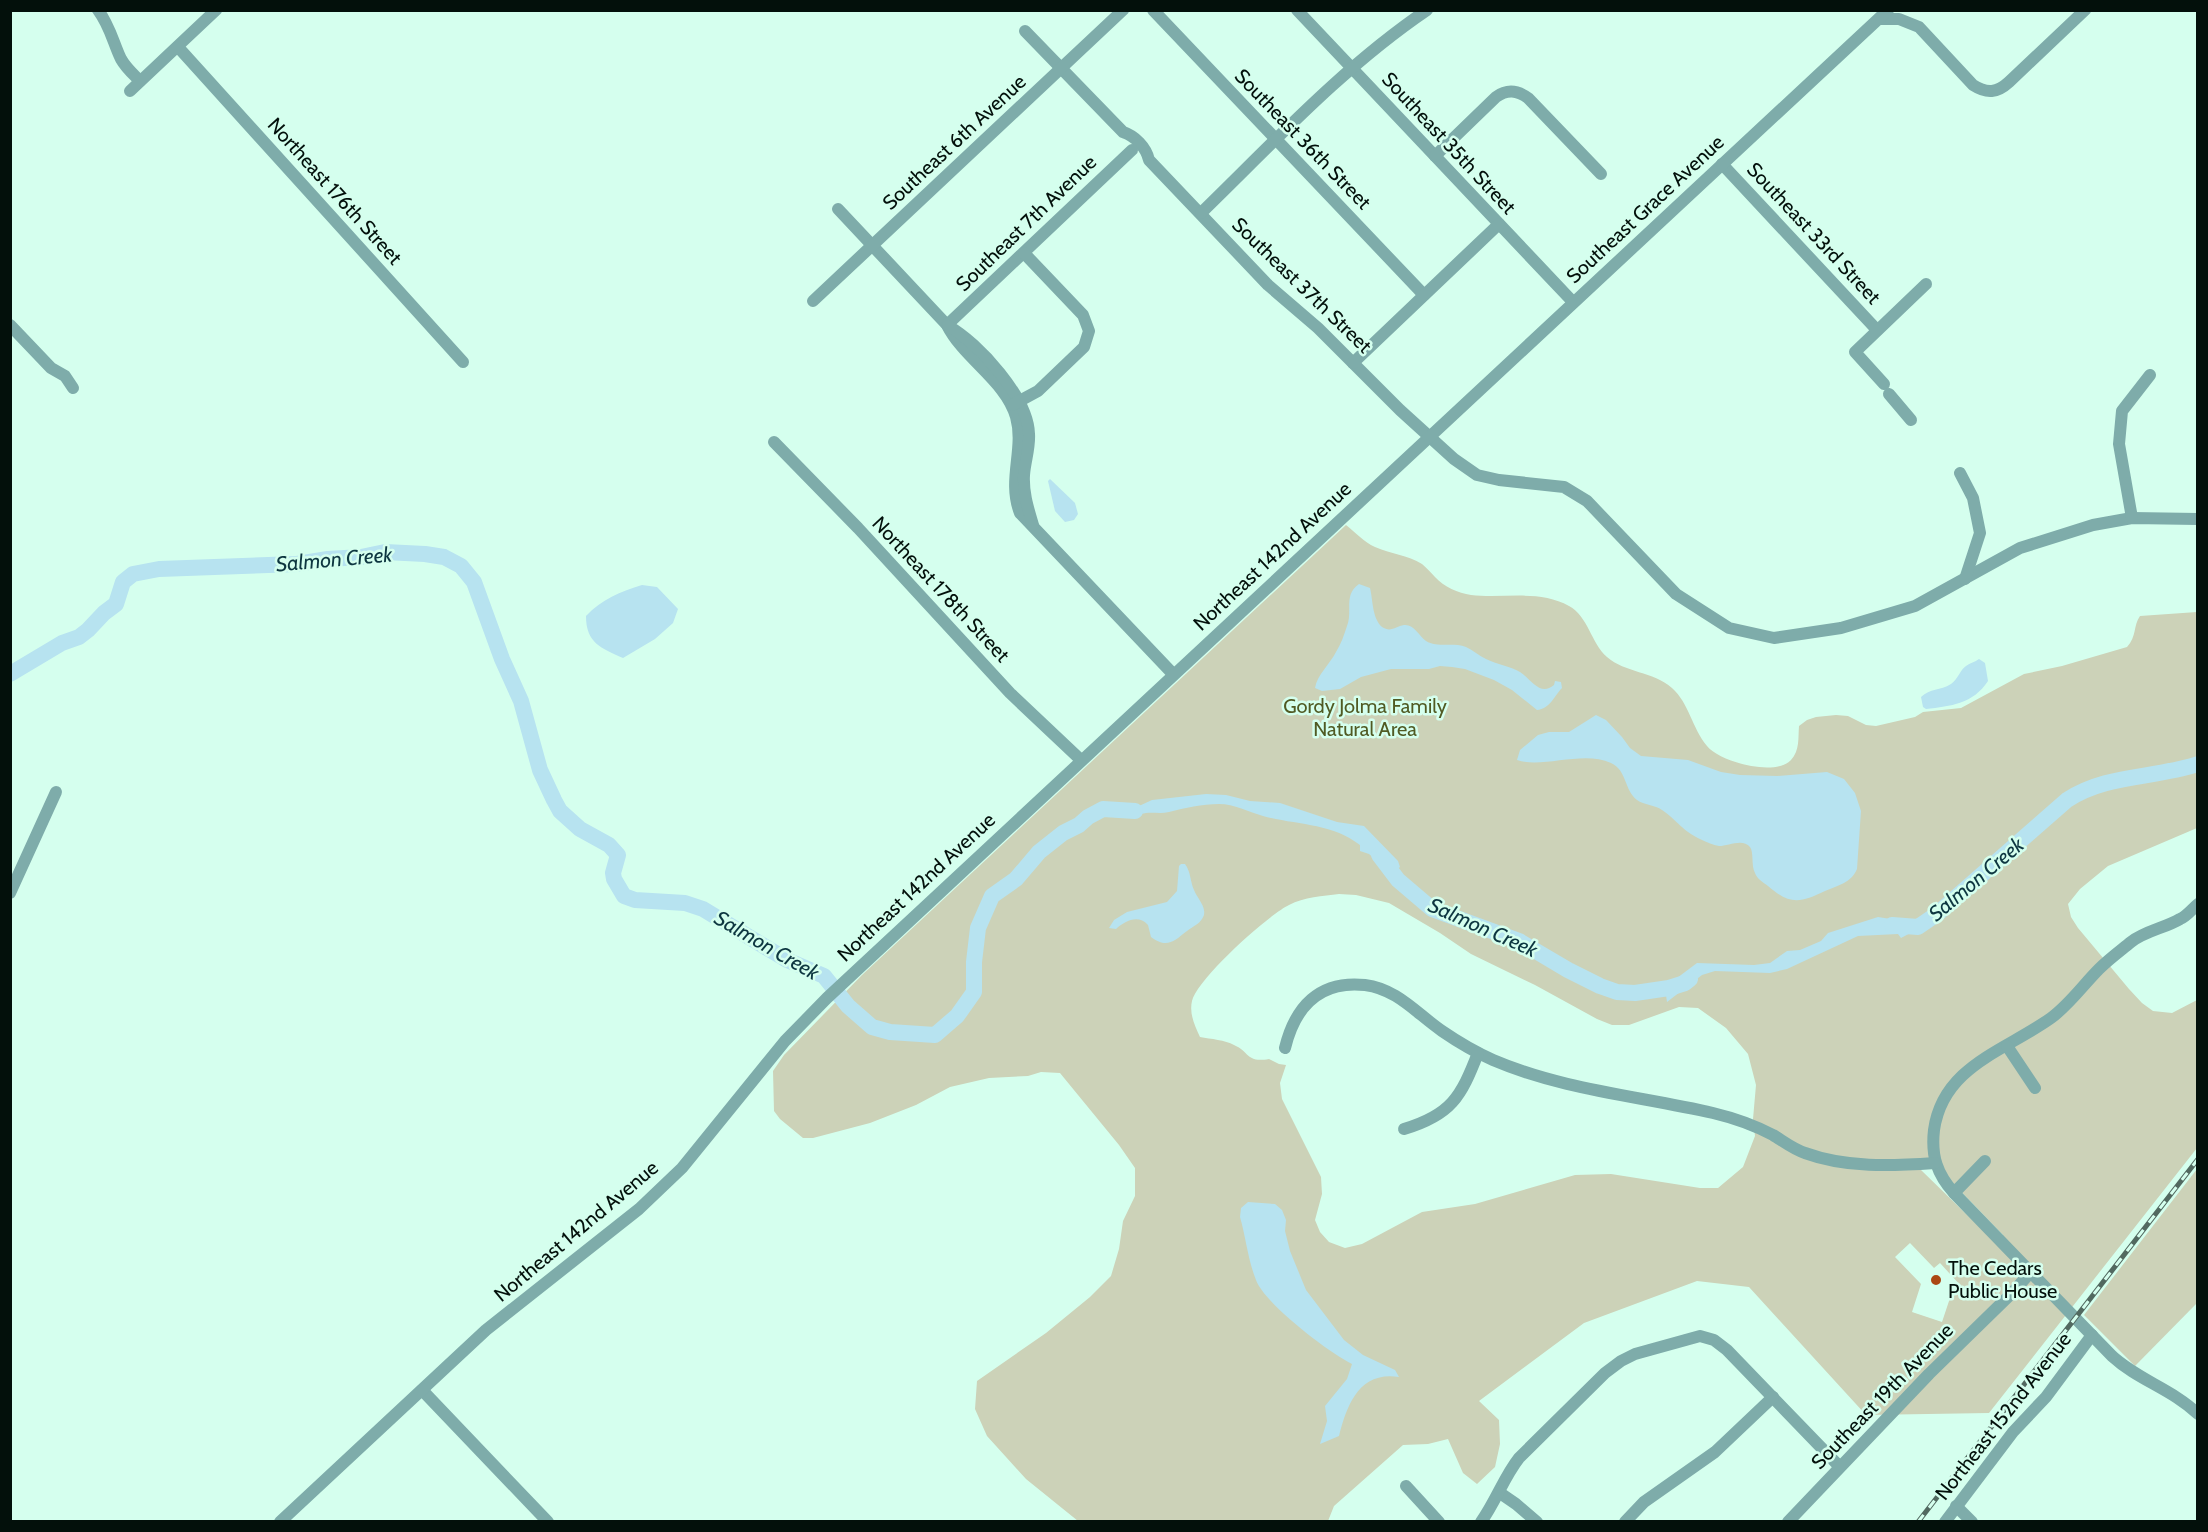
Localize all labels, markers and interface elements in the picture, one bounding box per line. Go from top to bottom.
street label: Southeast 36th Street [1230,64,1376,214]
street label: Southeast 35th Street [1377,67,1521,219]
street label: Southeast 6th Avenue [877,69,1031,215]
street label: Northeast 176th Street [263,113,407,269]
street label: Southeast Grace Avenue [1561,130,1729,288]
street label: Southeast 7th Avenue [951,150,1101,296]
street label: Southeast 33rd Street [1742,157,1886,309]
street label: Southeast 37th Street [1227,212,1377,358]
street label: Northeast 142nd Avenue [1188,477,1356,635]
street label: Northeast 178th Street [867,511,1015,667]
water label: Salmon Creek [275,541,394,577]
park label: Gordy Jolma Family Natural Area [1283,694,1447,741]
street label: Northeast 142nd Avenue [832,808,1000,966]
water label: Salmon Creek [1923,831,2029,926]
water label: Salmon Creek [1425,892,1542,963]
water label: Salmon Creek [710,905,825,985]
street label: Northeast 142nd Avenue [489,1155,663,1307]
place label: The Cedars Public House [1948,1256,2057,1303]
marker: The Cedars Public House [1929,1273,1943,1287]
street label: Southeast 19th Avenue [1806,1318,1958,1474]
street label: Northeast 152nd Avenue [1930,1327,2076,1505]

